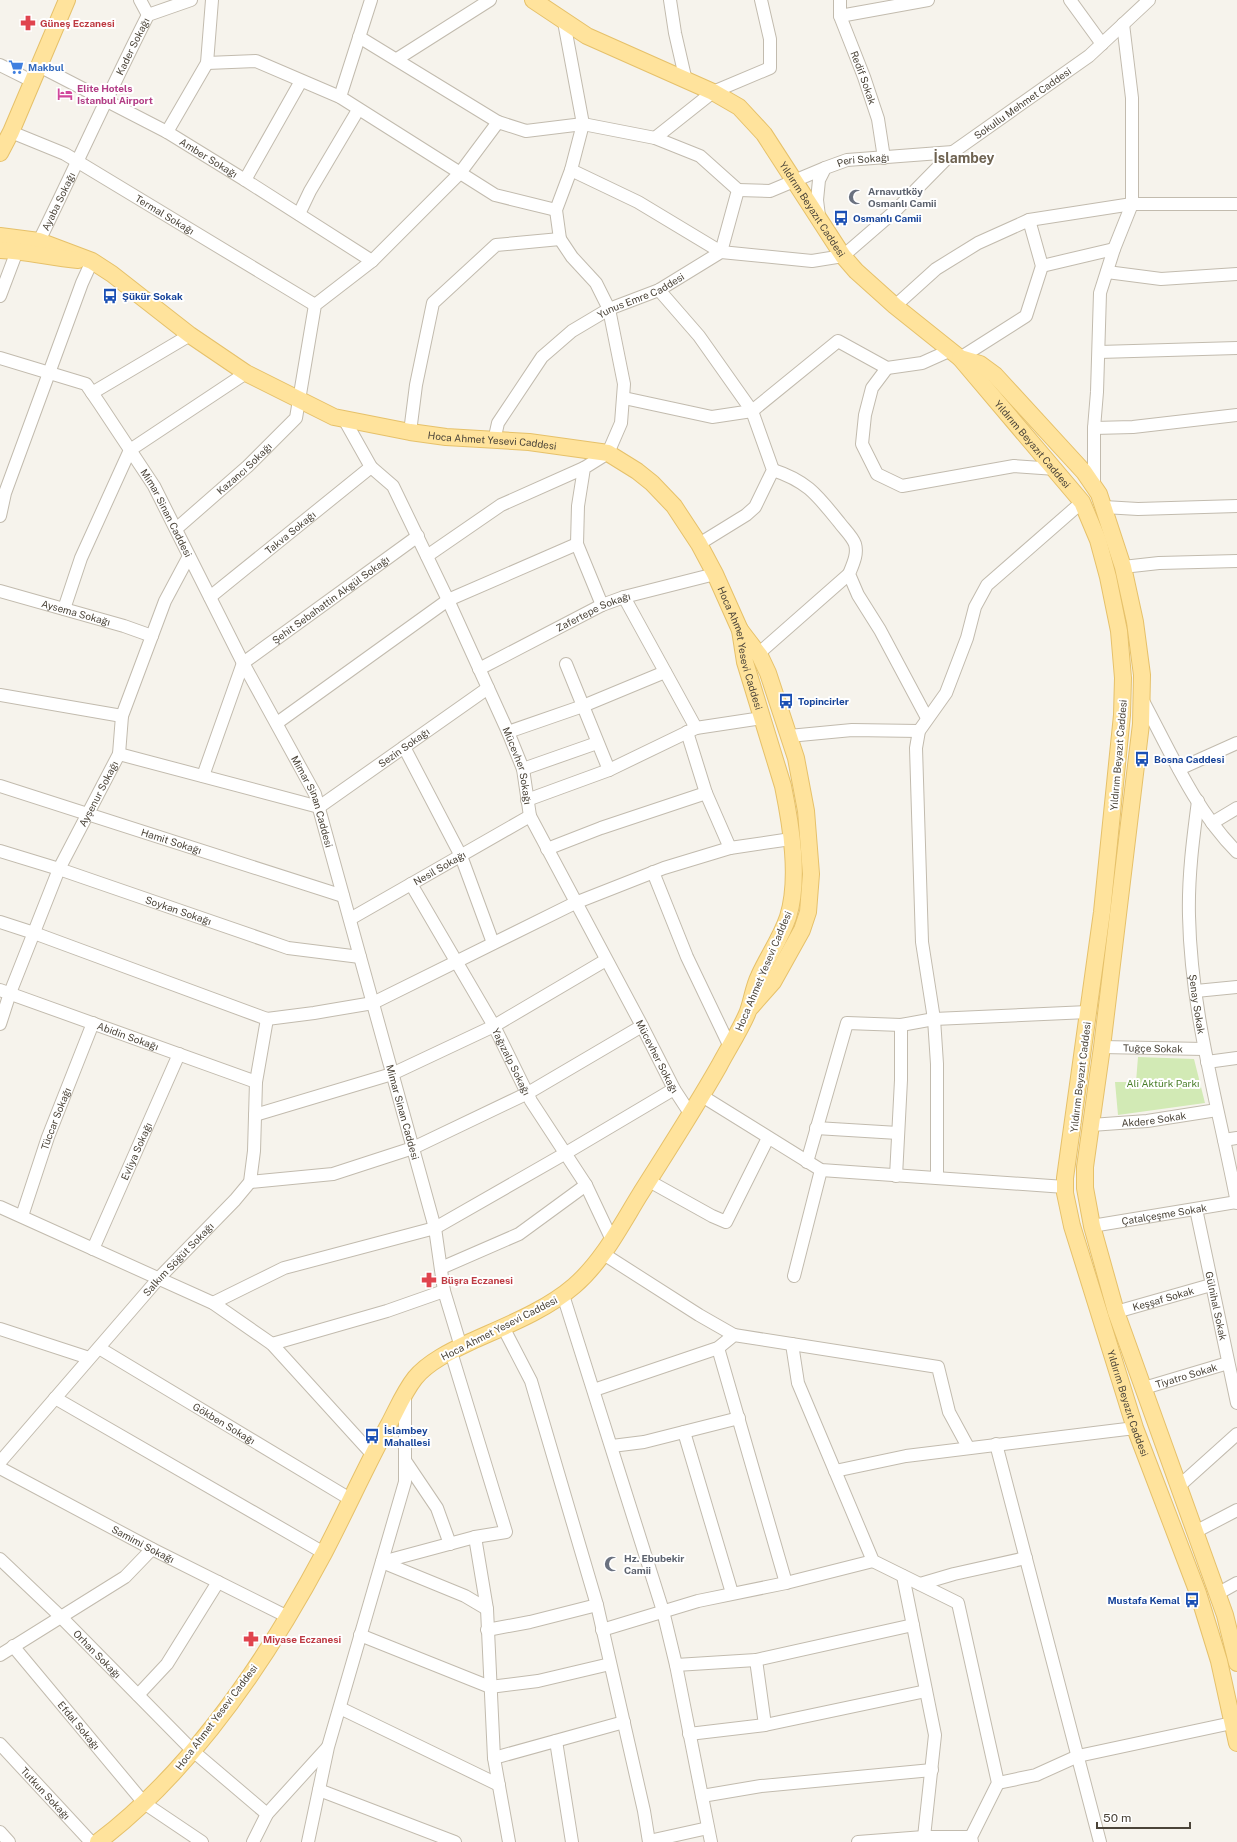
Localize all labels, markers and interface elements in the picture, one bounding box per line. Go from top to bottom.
pharmacy icon: Güneş Eczanesi [19,14,37,32]
street label: Kader Sokağı [113,16,152,77]
place label: Güneş Eczanesi [40,17,115,29]
street label: Redif Sokak [848,49,879,106]
supermarket icon: Makbul [7,58,25,76]
place label: Makbul [28,61,64,73]
street label: Sokullu Mehmet Caddesi [972,65,1073,141]
place label: Elite Hotels Istanbul Airport [77,82,153,106]
hotel icon: Elite Hotels Istanbul Airport [56,85,74,103]
street label: Amber Sokağı [178,135,240,180]
district label: İslambey [934,149,995,166]
street label: Peri Sokağı [835,151,890,169]
street label: Yıldırım Beyazıt Caddesi [777,159,848,259]
street label: Ayaba Sokağı [39,170,77,232]
place label: Arnavutköy Osmanlı Camii [868,185,937,209]
mosque icon: Arnavutköy Osmanlı Camii [847,188,865,206]
street label: Termal Sokağı [133,192,196,237]
bus stop icon: Osmanlı Camii [832,209,850,227]
place label: Osmanlı Camii [853,212,922,224]
street label: Yunus Emre Caddesi [595,270,686,321]
bus stop icon: Şükür Sokak [101,287,119,305]
place label: Şükür Sokak [122,290,183,302]
street label: Yıldırım Beyazıt Caddesi [992,398,1073,490]
street label: Hoca Ahmet Yesevi Caddesi [427,429,557,452]
street label: Kazancı Sokağı [214,440,274,497]
street label: Mimar Sinan Caddesi [138,466,195,559]
street label: Takva Sokağı [262,508,318,556]
street label: Şehit Sebahattin Akgül Sokağı [270,553,391,646]
street label: Hoca Ahmet Yesevi Caddesi [715,585,765,711]
street label: Zafertepe Sokağı [554,590,632,634]
street label: Aysema Sokağı [40,597,112,628]
bus stop icon: Topincirler [777,692,795,710]
place label: Topincirler [798,695,849,707]
street label: Yıldırım Beyazıt Caddesi [1107,699,1129,811]
street label: Sezin Sokağı [376,725,432,770]
street label: Mücevher Sokağı [500,725,534,805]
bus stop icon: Bosna Caddesi [1133,750,1151,768]
street label: Mimar Sinan Caddesi [289,753,335,849]
place label: Bosna Caddesi [1154,753,1225,765]
street label: Ayşenur Sokağı [76,759,120,828]
street label: Hamit Sokağı [140,826,203,856]
street label: Nesil Sokağı [411,848,468,888]
street label: Soykan Sokağı [144,893,213,927]
street label: Hoca Ahmet Yesevi Caddesi [732,909,794,1033]
street label: Şenay Sokak [1187,974,1208,1035]
street label: Mücevher Sokağı [634,1018,681,1095]
street label: Abidin Sokağı [96,1019,160,1053]
street label: Yıldırım Beyazıt Caddesi [1067,1021,1093,1133]
street label: Yağızalp Sokağı [490,1026,533,1097]
street label: Tuğçe Sokak [1123,1041,1183,1055]
street label: Mimar Sinan Caddesi [384,1063,422,1161]
park label: Ali Aktürk Parkı [1127,1077,1199,1089]
street label: Tüccar Sokağı [38,1086,73,1151]
street label: Akdere Sokak [1121,1109,1187,1129]
street label: Evliya Sokağı [118,1120,154,1182]
street label: Çatalçeşme Sokak [1121,1201,1208,1227]
street label: Salkım Söğüt Sokağı [140,1220,216,1298]
street label: Gülnihal Sokak [1203,1270,1230,1342]
pharmacy icon: Büşra Eczanesi [420,1271,438,1289]
place label: Büşra Eczanesi [441,1274,513,1286]
street label: Keşşaf Sokak [1131,1284,1195,1313]
street label: Hoca Ahmet Yesevi Caddesi [439,1293,559,1363]
street label: Yıldırım Beyazıt Caddesi [1105,1348,1151,1458]
street label: Tiyatro Sokak [1154,1360,1219,1390]
street label: Gökben Sokağı [191,1400,257,1447]
place label: İslambey Mahallesi [384,1424,431,1448]
bus stop icon: İslambey Mahallesi [363,1427,381,1445]
street label: Samimi Sokağı [110,1523,176,1565]
place label: Hz. Ebubekir Camii [624,1552,684,1576]
mosque icon: Hz. Ebubekir Camii [603,1555,621,1573]
bus stop icon: Mustafa Kemal [1183,1591,1201,1609]
place label: Mustafa Kemal [1107,1594,1180,1606]
street label: Orhan Sokağı [71,1627,124,1680]
pharmacy icon: Miyase Eczanesi [242,1630,260,1648]
place label: Miyase Eczanesi [263,1633,341,1645]
street label: Hoca Ahmet Yesevi Caddesi [172,1662,260,1772]
street label: Efdal Sokağı [55,1699,103,1752]
street label: Tutkun Sokağı [18,1765,73,1822]
scale bar [1097,1804,1190,1830]
text: 50 m [1103,1811,1131,1825]

